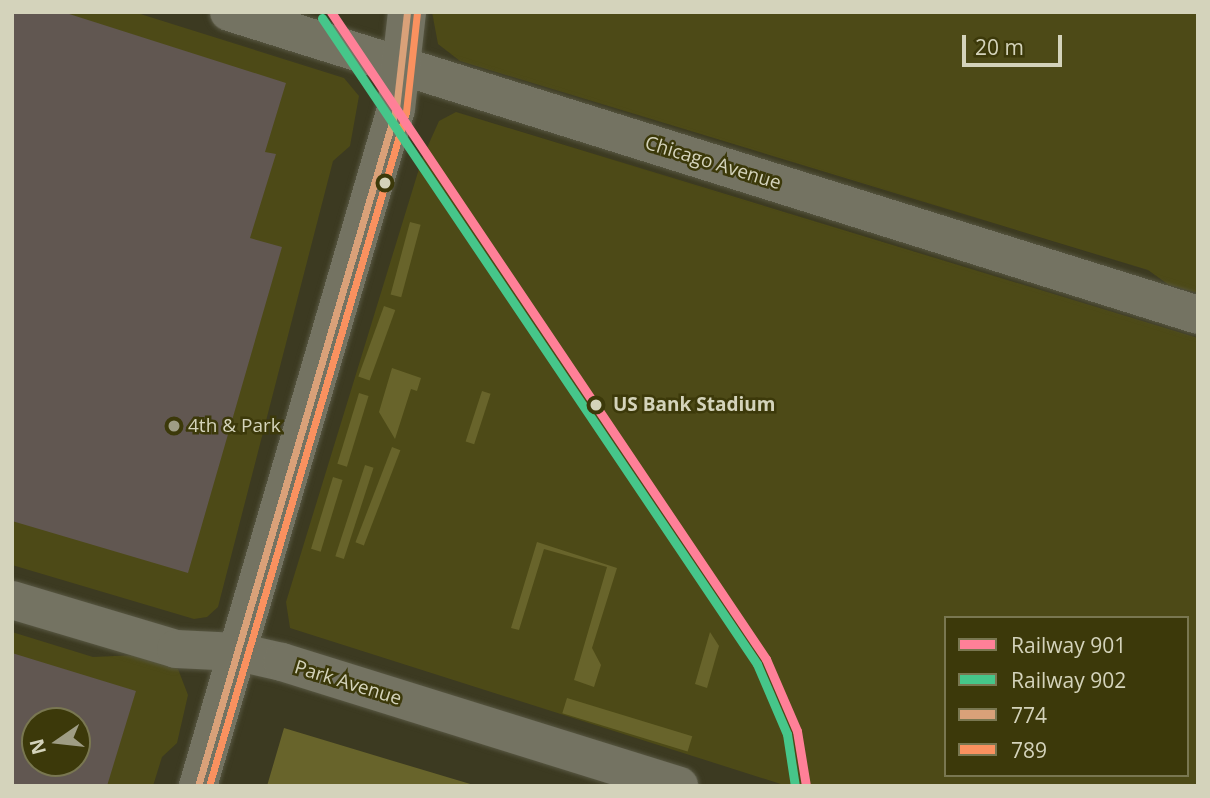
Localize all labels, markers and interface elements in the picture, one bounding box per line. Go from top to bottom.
scale bar [965,21,1065,65]
text: 20 m [975,33,1024,61]
street label: Chicago Avenue [642,131,784,195]
unlabelled marker [378,176,392,190]
marker: US Bank Stadium [585,394,607,416]
place label: US Bank Stadium [613,394,775,416]
place label: 4th & Park [188,415,281,437]
marker: 4th & Park [166,418,182,434]
legend [944,616,1189,777]
text: Railway 901 [1011,631,1126,659]
street label: Park Avenue [292,656,404,710]
text: Railway 902 [1011,666,1126,694]
text: 774 [1011,701,1047,729]
north arrow [21,707,91,777]
text: N [23,736,52,757]
text: 789 [1011,736,1047,764]

